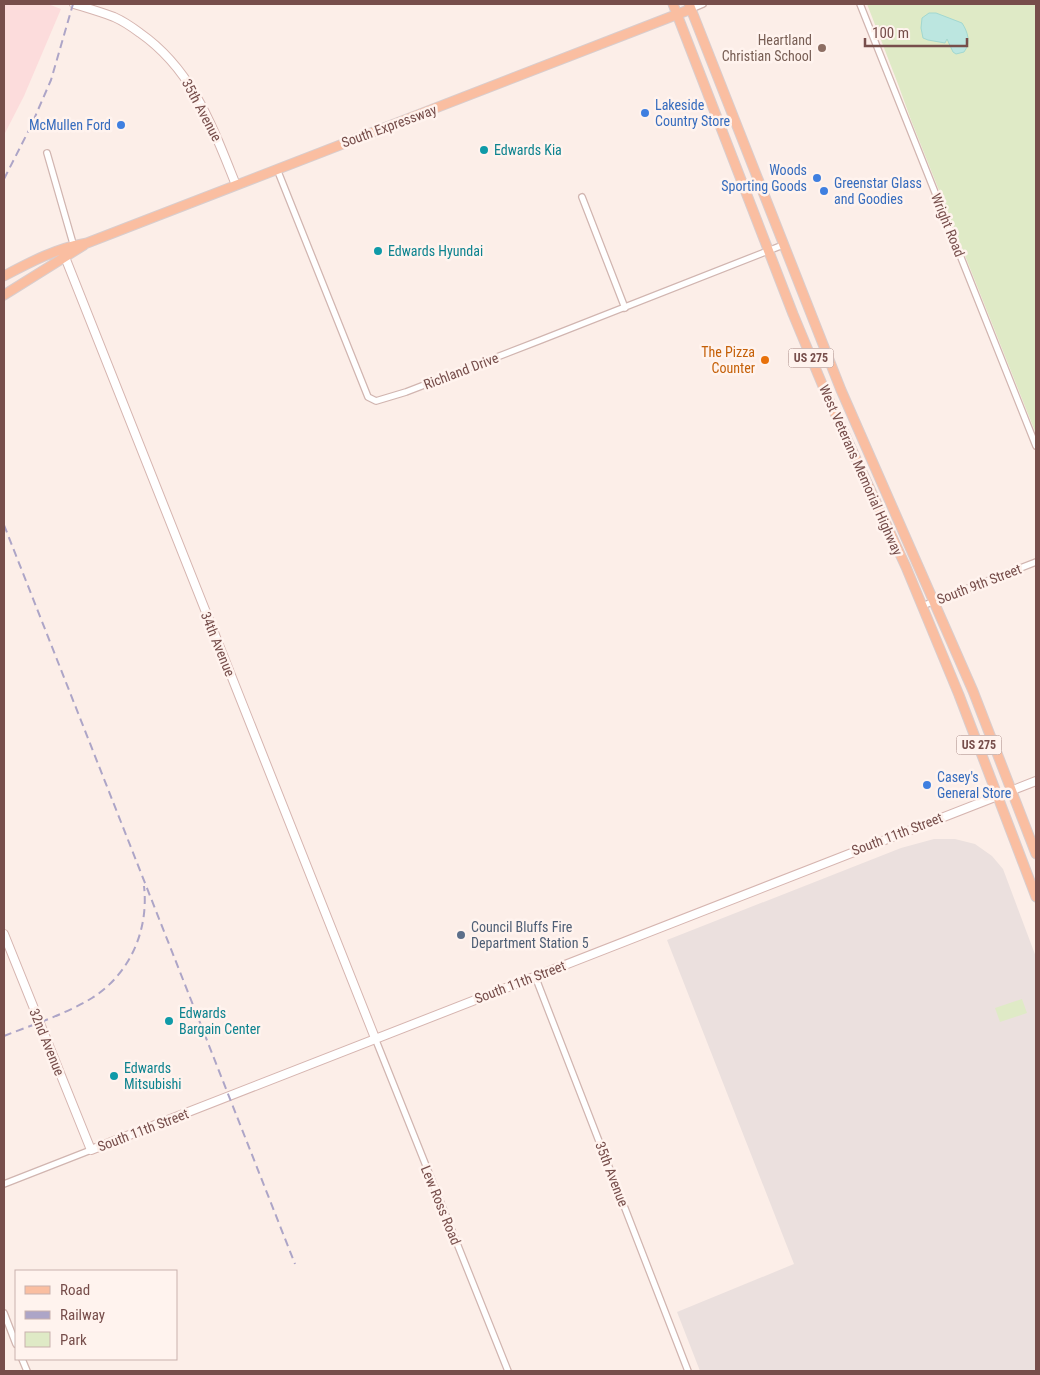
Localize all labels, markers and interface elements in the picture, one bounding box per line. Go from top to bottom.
scale bar [865,15,968,47]
text: 100 m [872,24,909,42]
place label: Heartland Christian School [722,32,812,64]
marker: Heartland Christian School [816,42,828,54]
street label: 35th Avenue [179,76,225,144]
place label: Lakeside Country Store [655,97,731,129]
street label: South Expressway [339,101,439,151]
marker: Lakeside Country Store [639,107,651,119]
place label: McMullen Ford [29,117,111,133]
marker: McMullen Ford [115,119,127,131]
place label: Edwards Kia [494,142,562,158]
marker: Edwards Kia [478,144,490,156]
place label: Woods Sporting Goods [721,162,807,194]
marker: Woods Sporting Goods [811,172,823,184]
place label: Greenstar Glass and Goodies [834,175,922,207]
marker: Greenstar Glass and Goodies [818,185,830,197]
street label: Wright Road [928,191,968,259]
place label: Edwards Hyundai [388,243,483,259]
marker: Edwards Hyundai [372,245,384,257]
place label: The Pizza Counter [701,344,755,376]
road number: US 275 [788,348,834,368]
street label: Richland Drive [421,349,501,393]
marker: The Pizza Counter [759,354,771,366]
street label: West Veterans Memorial Highway [816,382,906,558]
street label: South 9th Street [935,561,1023,607]
street label: 34th Avenue [198,609,238,679]
road number: US 275 [956,736,1002,754]
place label: Casey's General Store [937,769,1012,801]
marker: Casey's General Store [921,779,933,791]
street label: South 11th Street [849,809,945,859]
place label: Council Bluffs Fire Department Station 5 [471,919,589,951]
marker: Council Bluffs Fire Department Station 5 [455,929,467,941]
street label: South 11th Street [472,957,568,1007]
place label: Edwards Bargain Center [179,1005,261,1037]
street label: 32nd Avenue [26,1006,68,1078]
marker: Edwards Bargain Center [163,1015,175,1027]
place label: Edwards Mitsubishi [124,1060,182,1092]
marker: Edwards Mitsubishi [108,1070,120,1082]
street label: South 11th Street [95,1105,191,1155]
street label: 35th Avenue [592,1139,632,1209]
street label: Lew Ross Road [418,1163,464,1247]
legend [15,1270,178,1360]
text: Road [60,1281,90,1299]
text: Railway [60,1306,105,1324]
text: Park [60,1331,87,1349]

